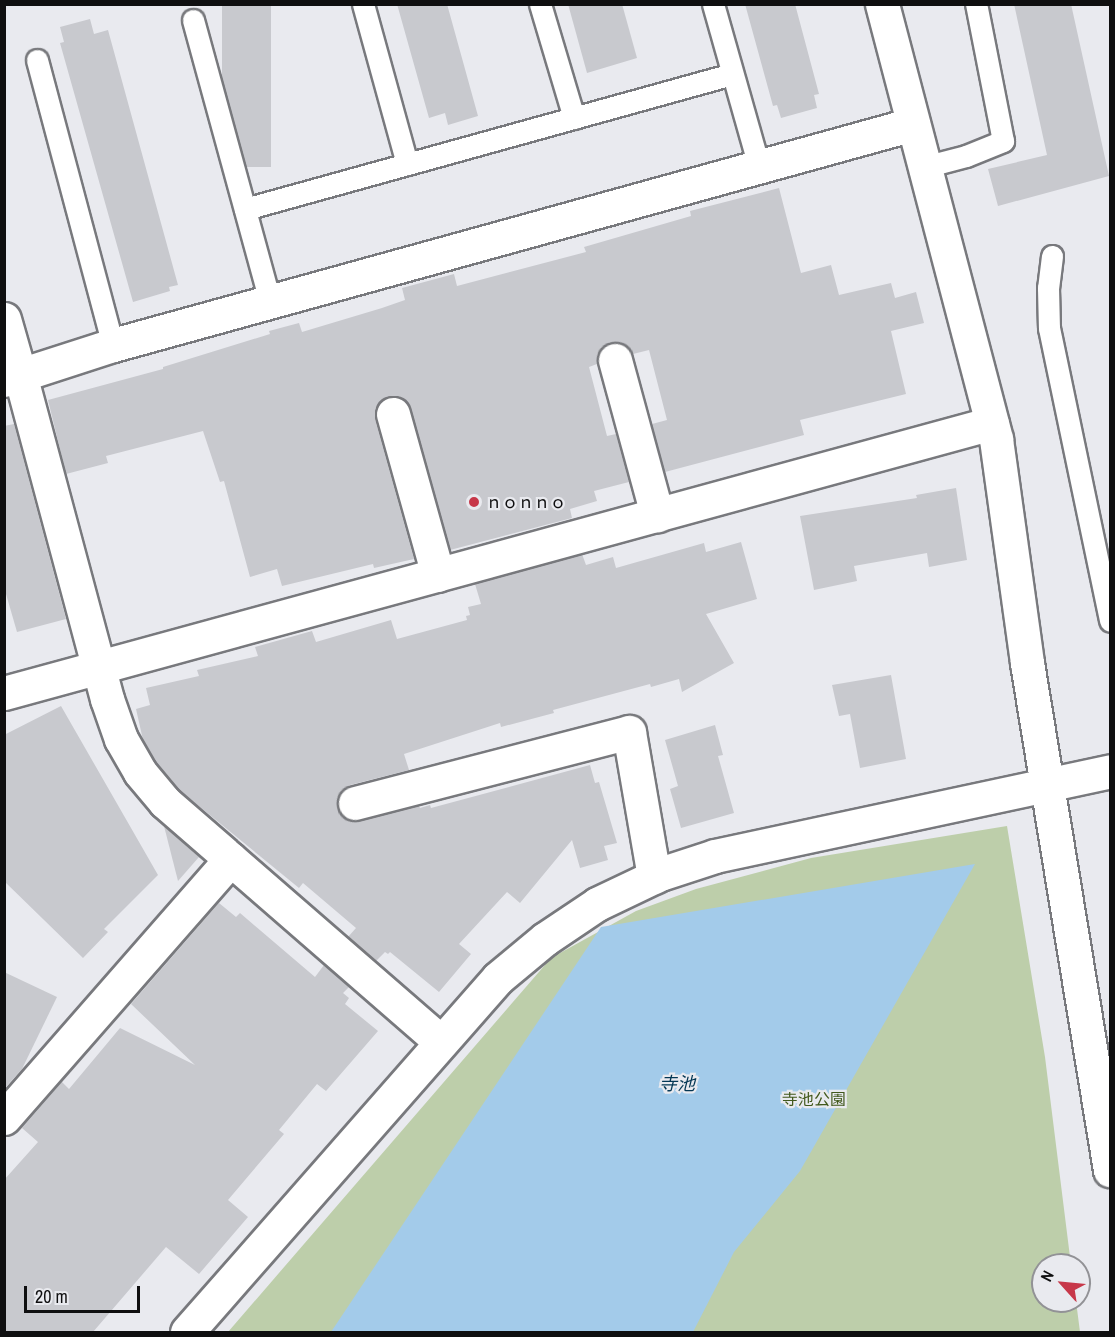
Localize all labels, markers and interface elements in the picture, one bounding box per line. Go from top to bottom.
place label: ｎｏｎｎｏ [486,492,566,512]
marker: ｎｏｎｎｏ [467,495,481,509]
water label: 寺池 [659,1073,695,1095]
park label: 寺池公園 [782,1089,846,1109]
north arrow [1031,1253,1091,1313]
text: N [1035,1267,1059,1285]
scale bar [27,1274,142,1312]
text: 20 m [35,1284,68,1309]

